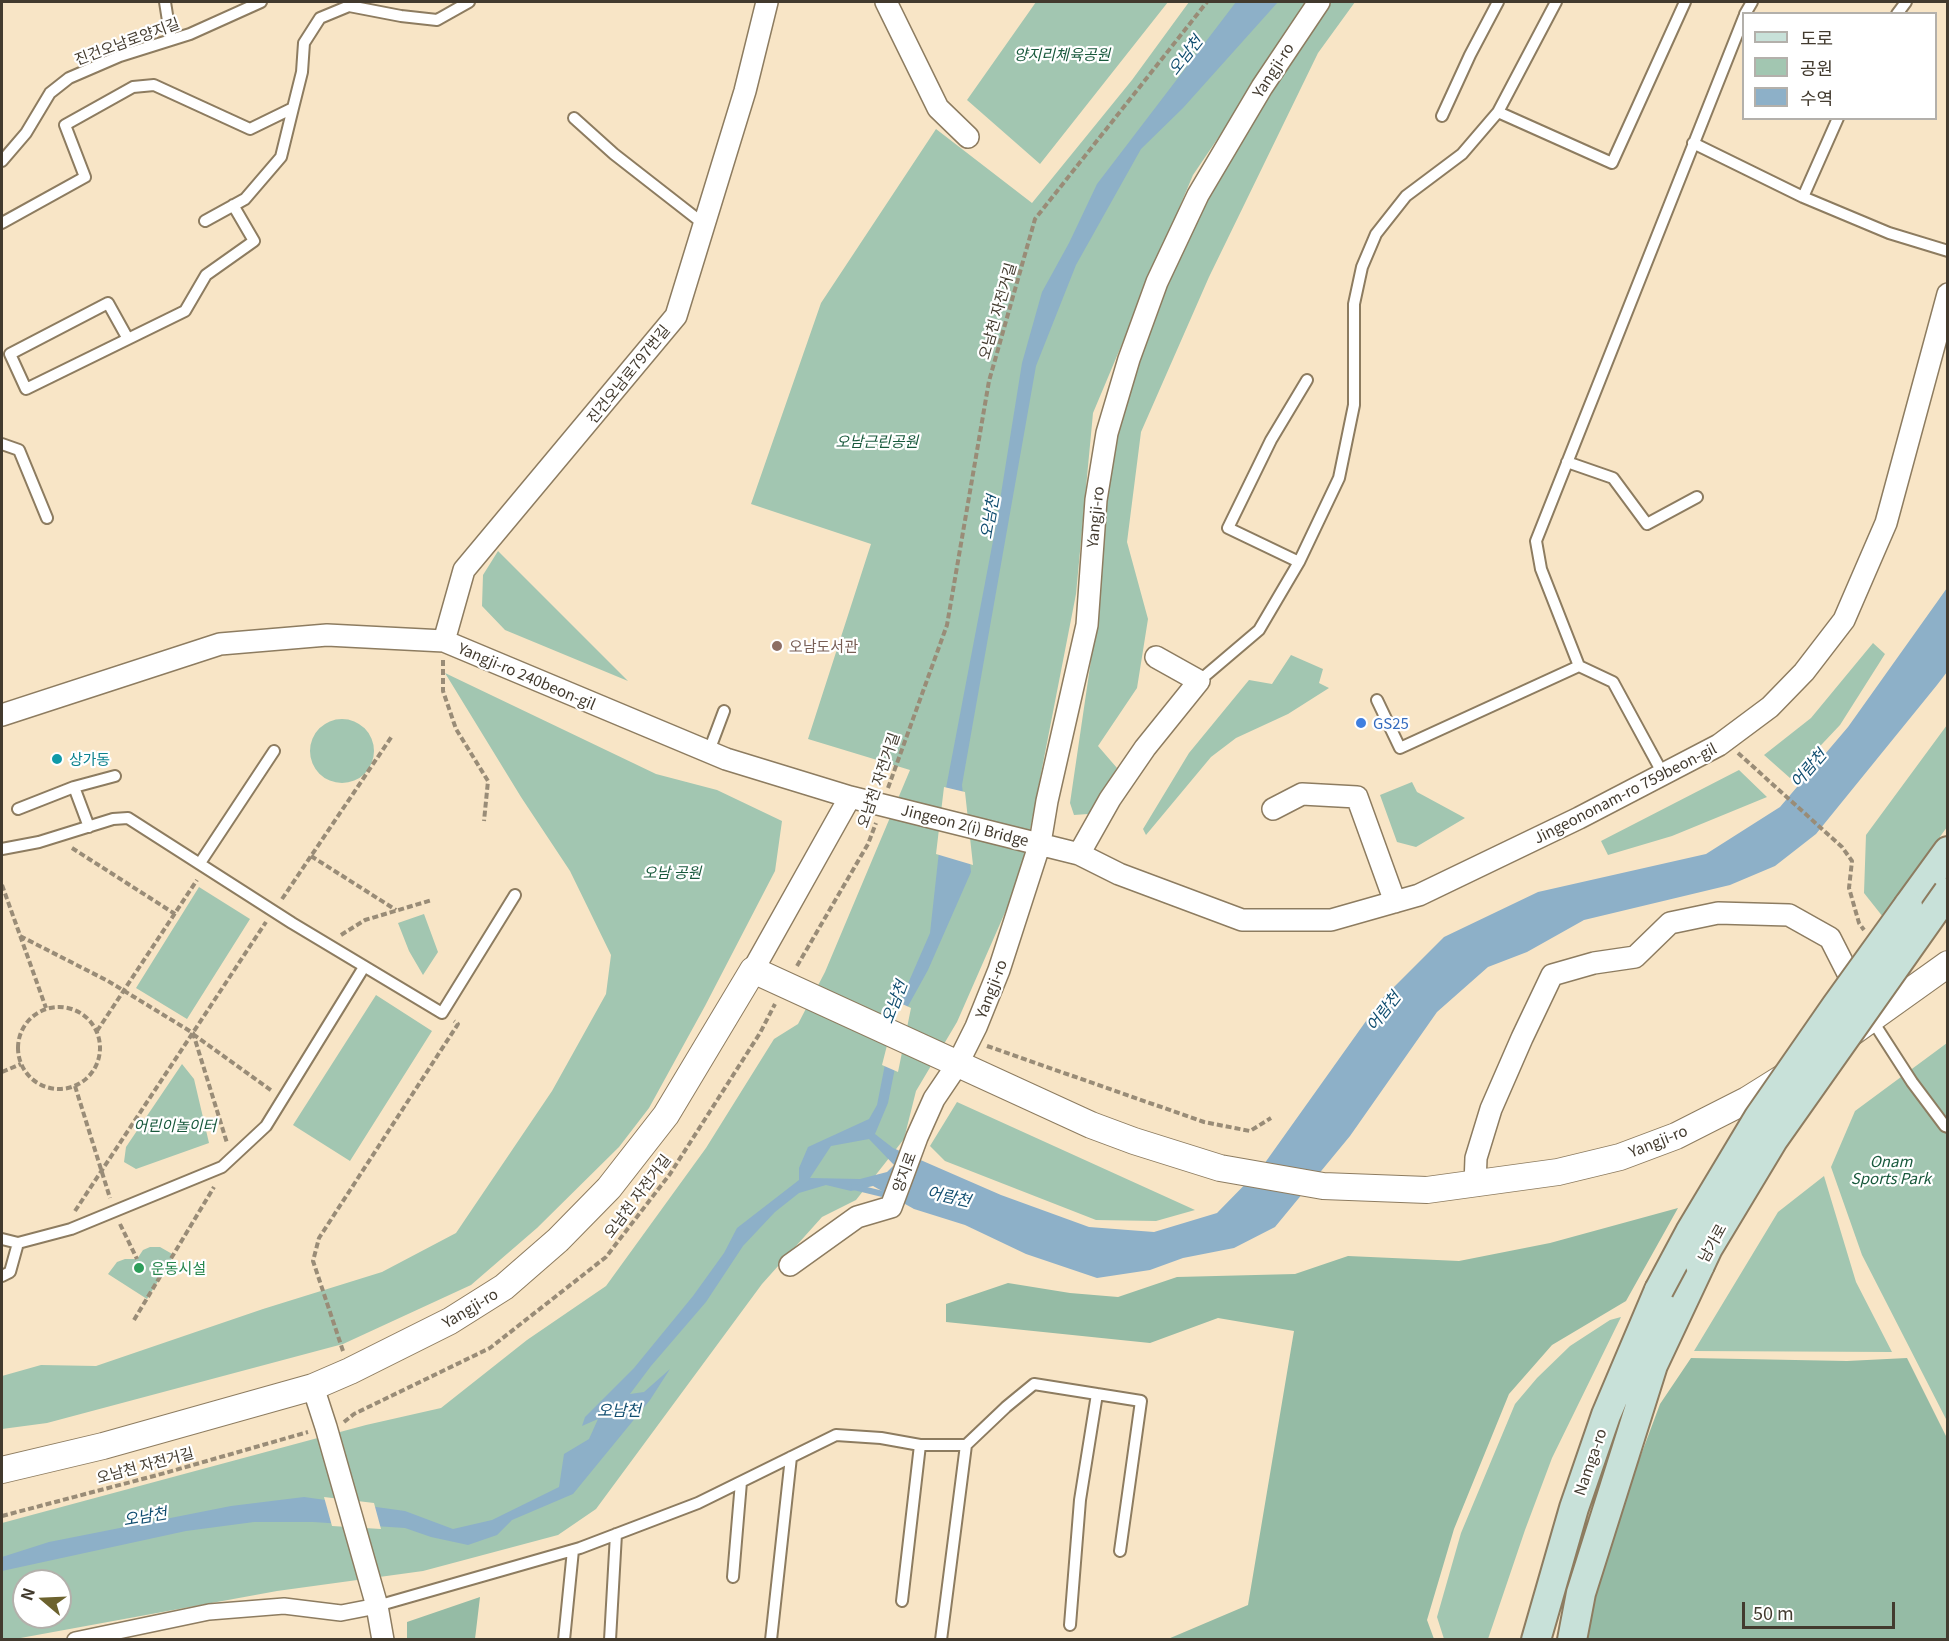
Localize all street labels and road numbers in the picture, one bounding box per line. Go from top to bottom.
street label: 진건오남로양지길 [72,14,182,68]
street label: Yangji-ro [1249,39,1297,101]
street label: 오남천 자전거길 [975,260,1019,362]
street label: 진건오남로797번길 [583,321,673,427]
street label: Yangji-ro [1083,485,1107,549]
street label: Yangji-ro 240beon-gil [455,639,599,713]
street label: 오남천 자전거길 [853,730,903,830]
street label: Jingeononam-ro 759beon-gil [1531,739,1719,847]
street label: Jingeon 2(i) Bridge [899,800,1031,850]
street label: Yangji-ro [972,957,1010,1021]
street label: Yangji-ro [1626,1121,1690,1161]
street label: 양지로 [888,1149,920,1195]
street label: 오남천 자전거길 [600,1151,674,1241]
street label: 남가로 [1694,1221,1730,1265]
street label: Yangji-ro [439,1284,501,1332]
street label: Namga-ro [1570,1426,1610,1498]
street label: 오남천 자전거길 [94,1443,196,1487]

